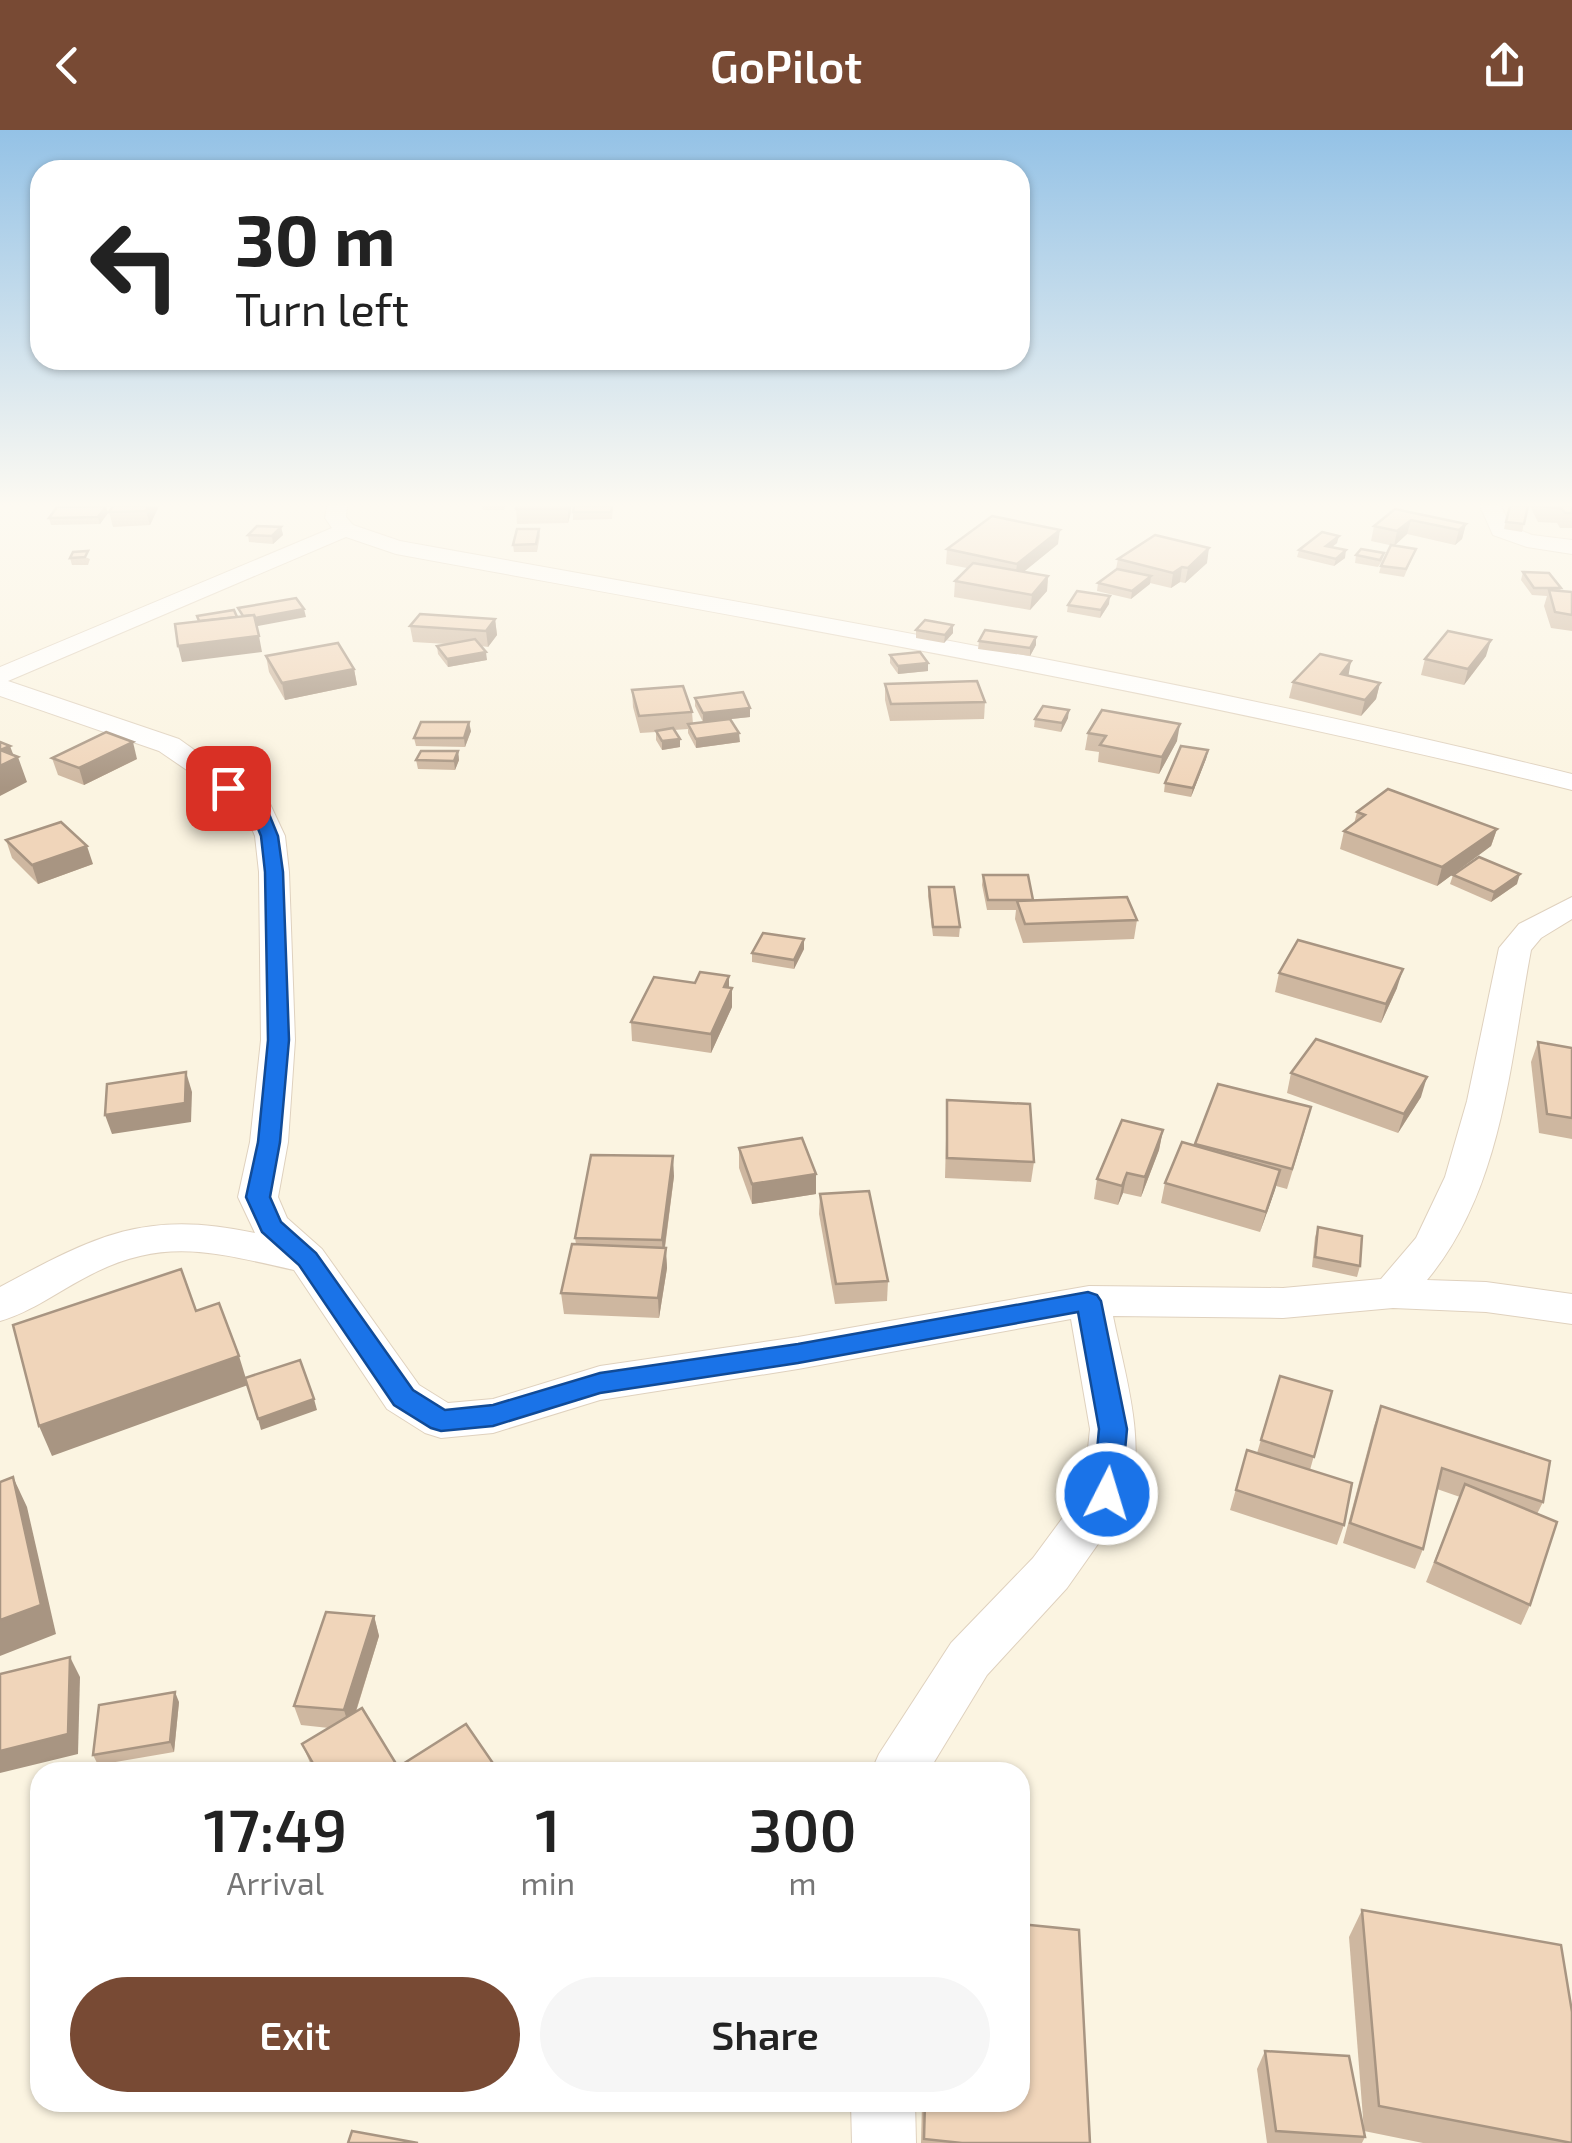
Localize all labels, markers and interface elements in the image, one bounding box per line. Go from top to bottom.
icon: back [40,38,95,93]
text: GoPilot [710,38,862,92]
icon: share [1477,38,1532,93]
text: 30 m [235,196,396,280]
icon: left [70,200,200,330]
text: Turn left [235,281,409,335]
pin [186,746,271,831]
icon: arrive [201,761,256,816]
position arrow [1055,1442,1159,1546]
text: 17:49 [203,1792,347,1864]
text: 1 [535,1792,560,1864]
text: 300 [749,1792,857,1864]
text: Arrival [227,1863,324,1901]
text: min [521,1863,575,1901]
text: m [789,1863,817,1901]
button: Exit [70,1977,520,2092]
button: Share [540,1977,990,2092]

